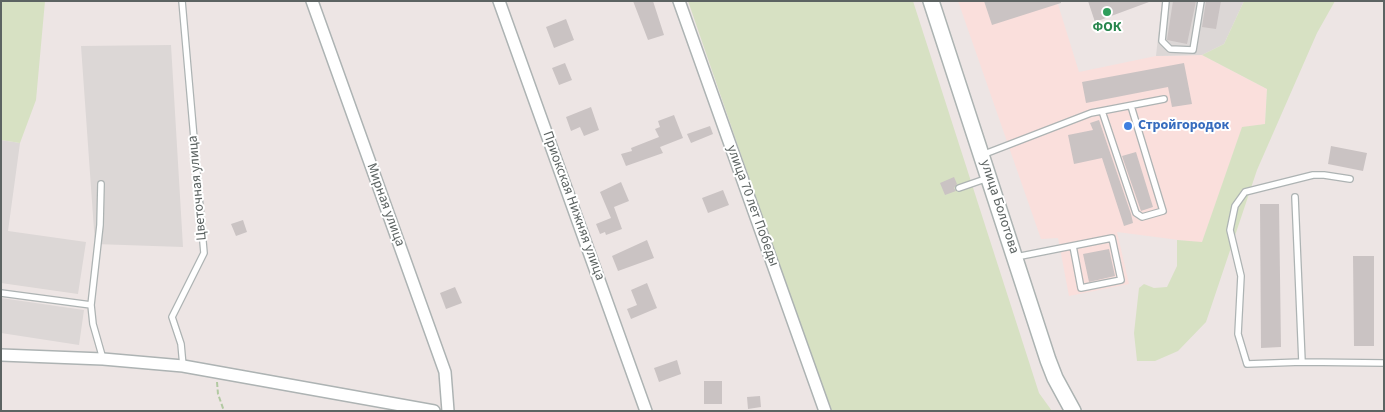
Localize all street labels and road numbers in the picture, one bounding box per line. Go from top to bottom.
street label: Приокская Нижняя улица [538,129,608,283]
street label: Цветочная улица [185,135,211,241]
street label: улица 70 лет Победы [722,143,782,269]
street label: улица Болотова [976,158,1022,256]
street label: Мирная улица [362,161,408,249]

